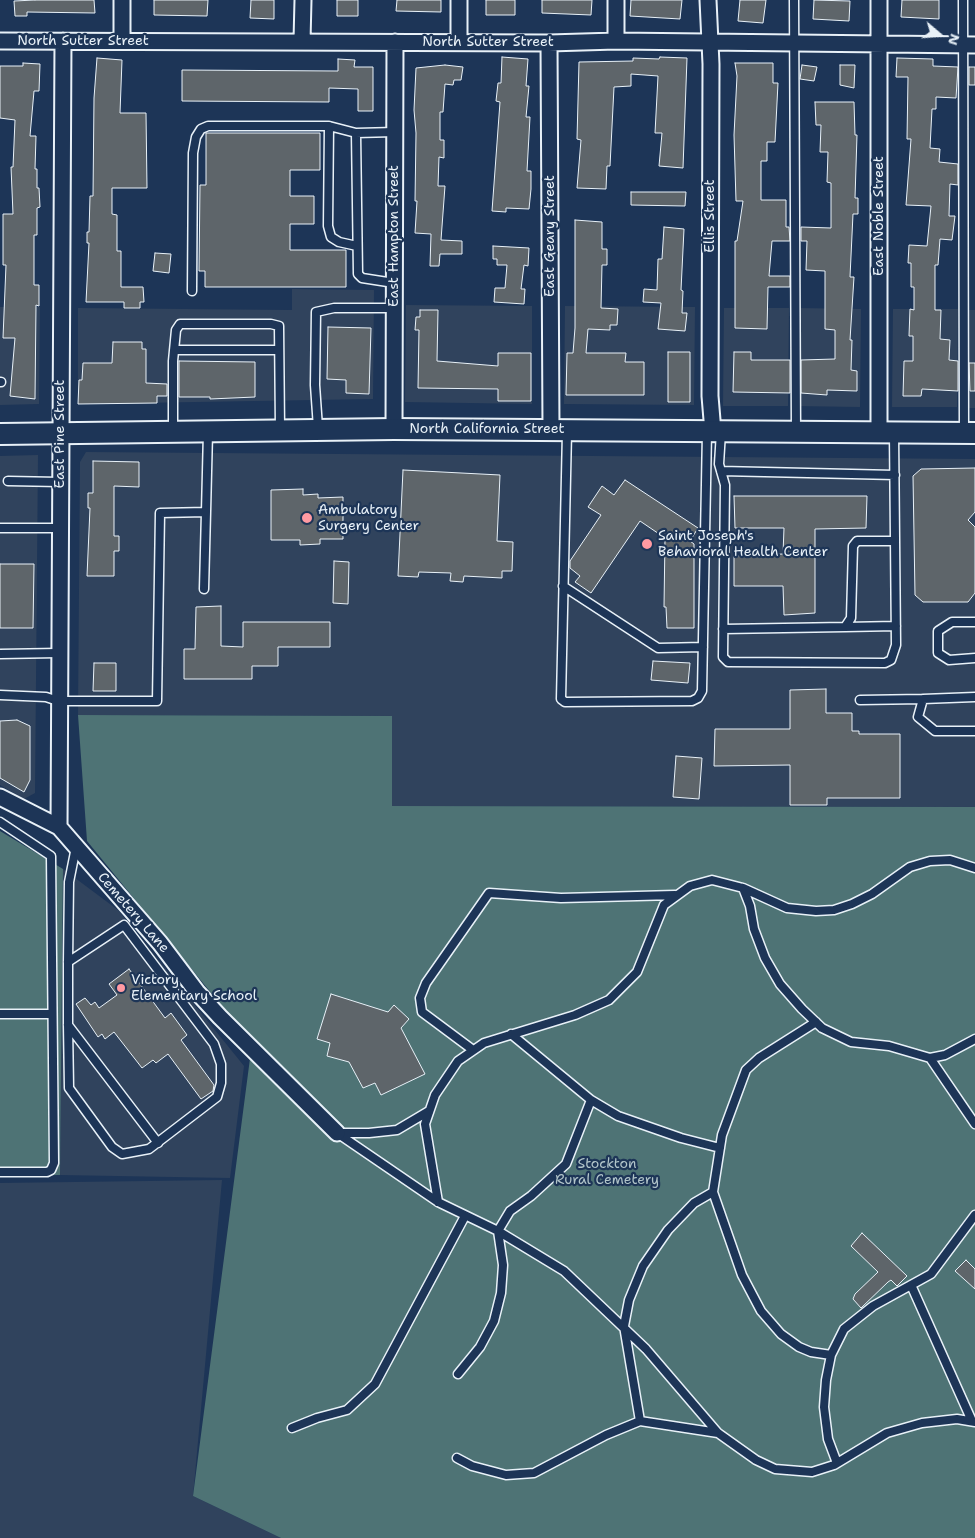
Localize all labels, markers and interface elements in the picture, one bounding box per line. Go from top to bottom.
north arrow [915,10,965,60]
text: N [944,32,965,48]
street label: North Sutter Street [17,33,149,49]
street label: North Sutter Street [422,34,554,50]
street label: East Noble Street [871,156,887,276]
street label: East Hampton Street [386,165,402,307]
street label: East Geary Street [542,175,558,297]
street label: Ellis Street [702,179,718,253]
street label: East Pine Street [52,380,68,488]
street label: North California Street [409,421,565,437]
place label: Ambulatory Surgery Center [318,502,419,534]
marker: Ambulatory Surgery Center [300,511,314,525]
place label: Saint Joseph's Behavioral Health Center [658,528,828,560]
marker: Saint Joseph's Behavioral Health Center [640,537,654,551]
street label: Cemetery Lane [94,869,172,957]
place label: Victory Elementary School [131,972,257,1004]
marker: Victory Elementary School [115,982,127,994]
park label: Stockton Rural Cemetery [555,1156,659,1188]

